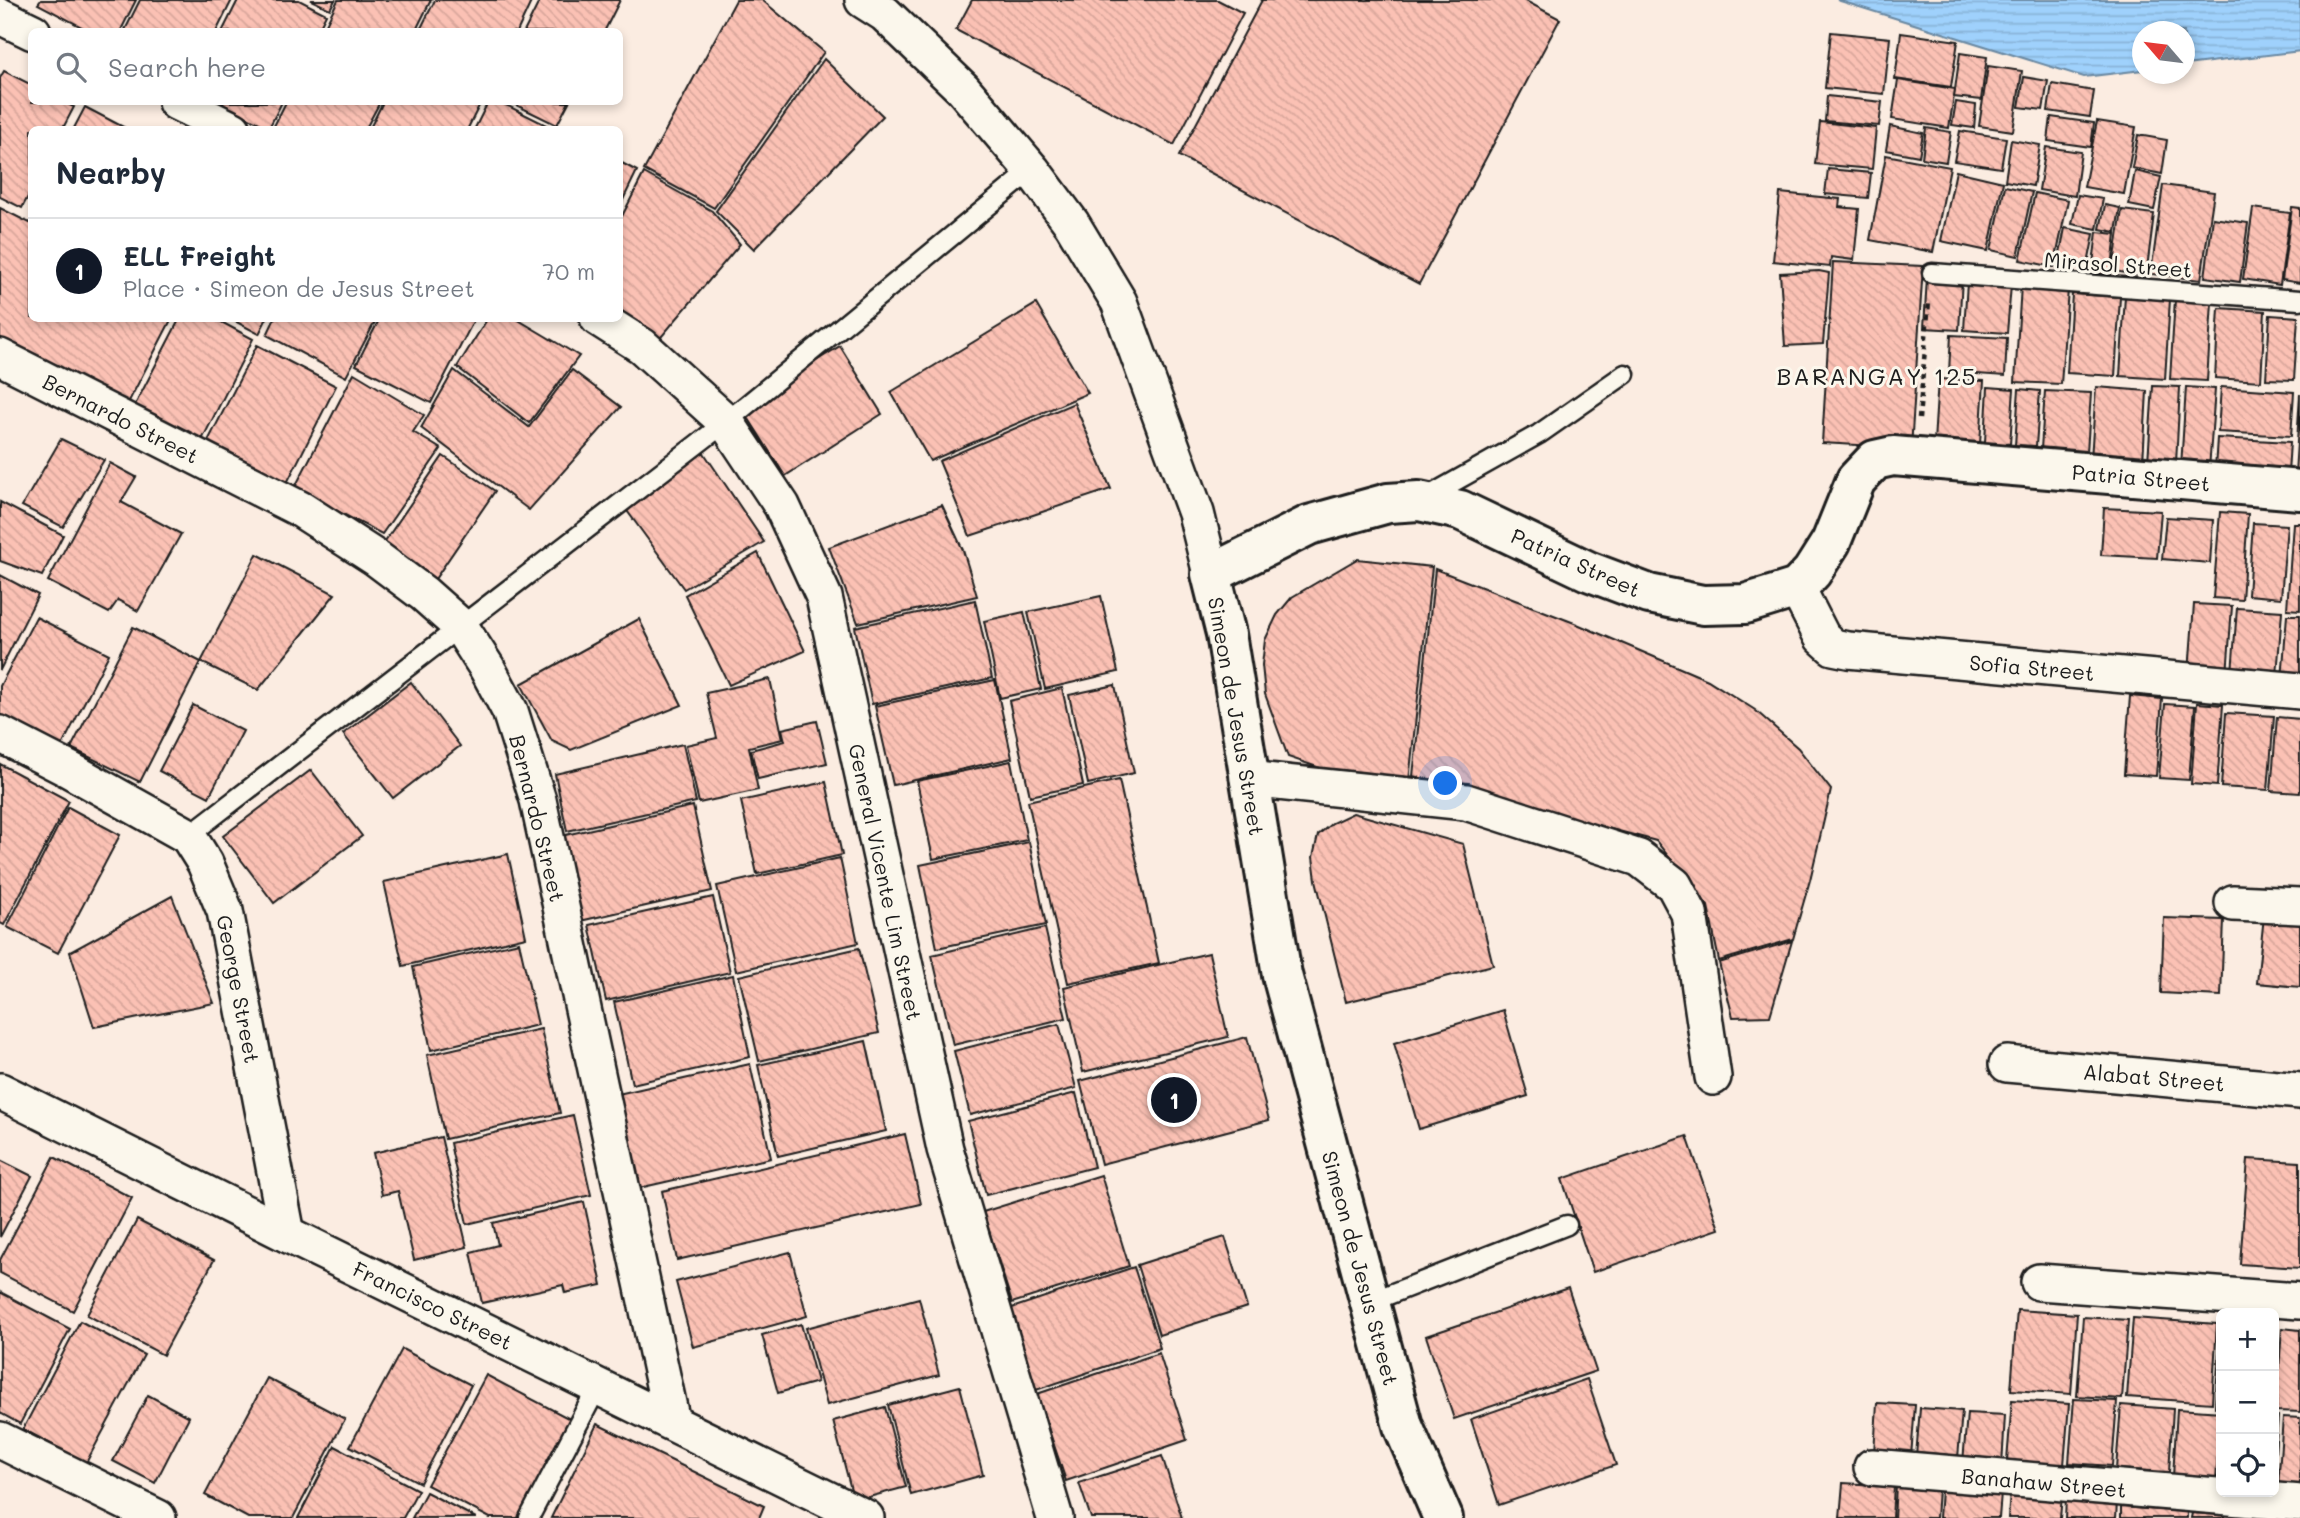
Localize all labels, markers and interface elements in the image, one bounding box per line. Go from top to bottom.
north arrow [2132,21,2195,84]
search box [28,28,623,105]
icon: search [52,48,90,86]
text: Search here [108,50,266,84]
text: Nearby [56,152,166,192]
text: ELL Freight [123,239,276,273]
street label: Mirasol Street [2043,245,2193,283]
text: 1 [74,256,84,286]
text: 70 m [542,256,595,286]
text: Place · Simeon de Jesus Street [123,273,475,303]
district label: BARANGAY 125 [1776,360,1978,391]
street label: Bernardo Street [39,367,203,469]
street label: Patria Street [2071,458,2211,496]
street label: Patria Street [1507,521,1645,603]
street label: Simeon de Jesus Street [1203,595,1271,837]
street label: Sofia Street [1968,648,2096,686]
street label: Bernardo Street [504,732,572,904]
street label: General Vicente Lim Street [843,741,929,1023]
your location [1428,766,1462,800]
street label: George Street [211,913,267,1065]
street label: Alabat Street [2082,1057,2226,1097]
pin: 1 [1151,1074,1197,1126]
street label: Simeon de Jesus Street [1317,1148,1405,1388]
street label: Francisco Street [349,1255,517,1355]
map controls [2216,1308,2279,1497]
button: + [2216,1308,2279,1371]
button: − [2216,1371,2279,1434]
button: locate [2216,1434,2279,1497]
street label: Banahaw Street [1960,1461,2128,1503]

